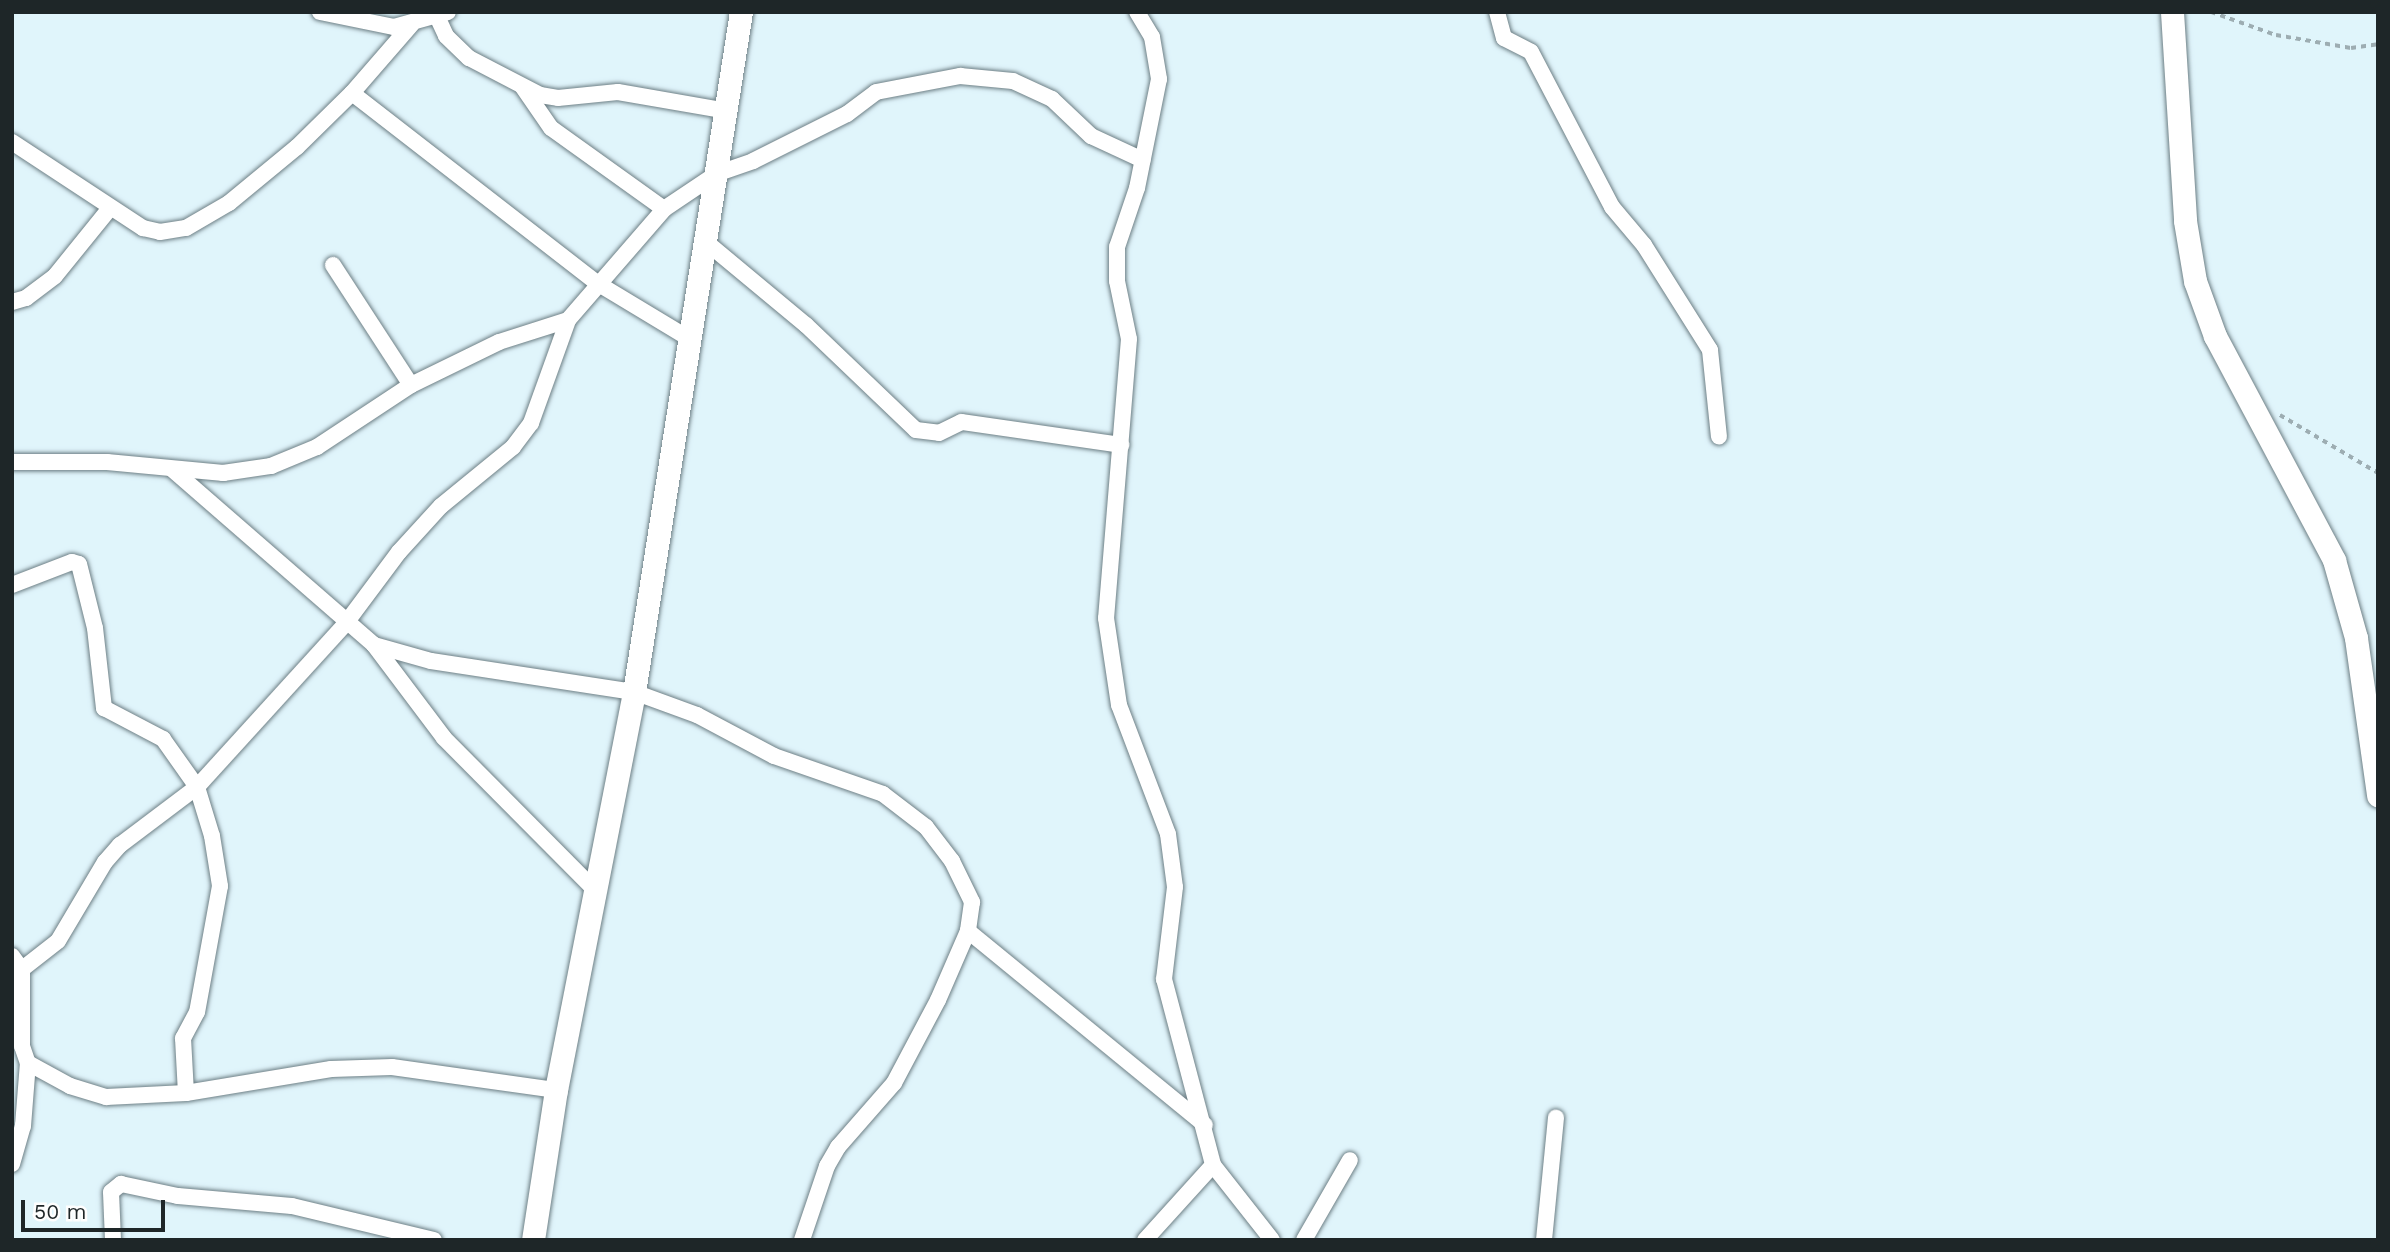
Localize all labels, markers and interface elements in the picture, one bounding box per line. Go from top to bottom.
scale bar [24,1186,168,1230]
text: 50 m [34,1199,86,1224]

